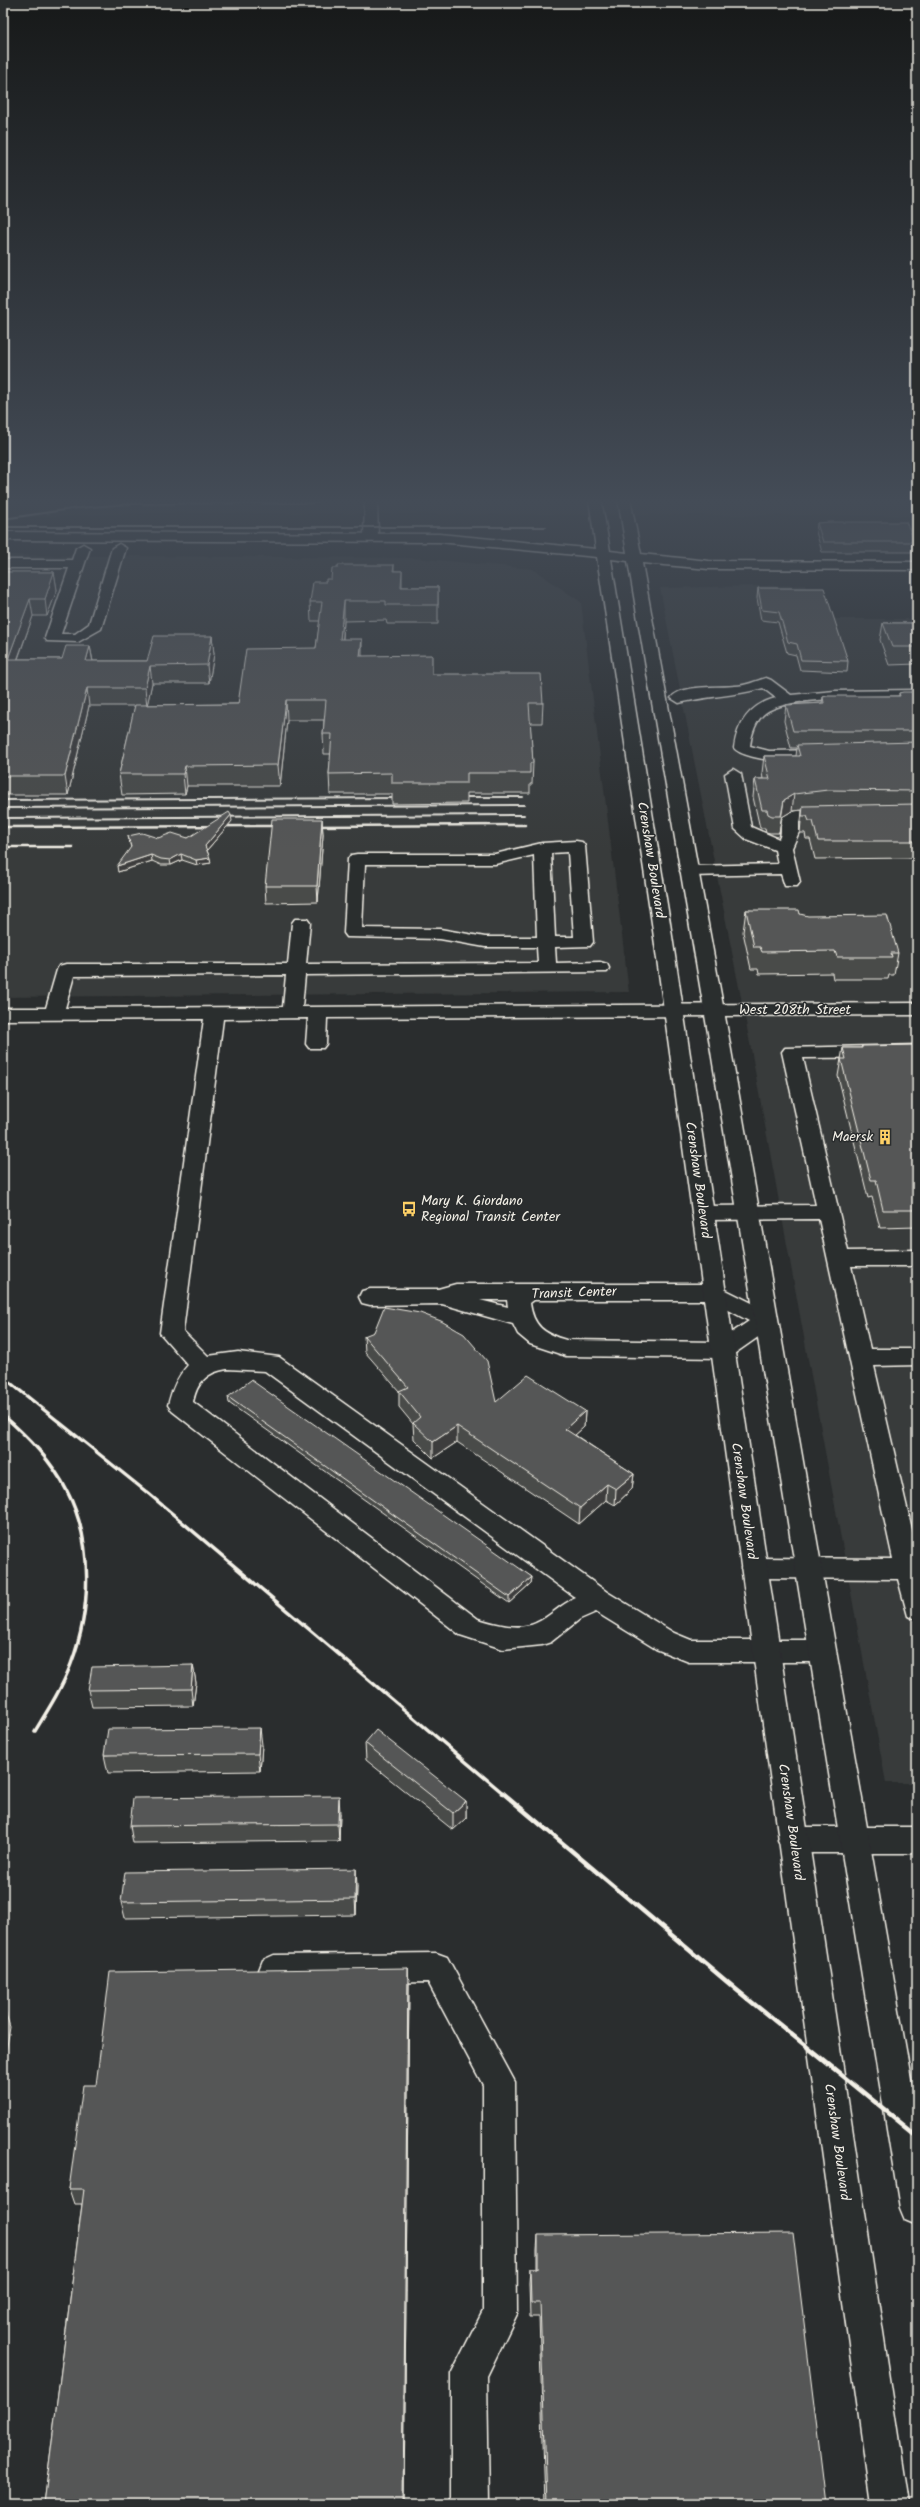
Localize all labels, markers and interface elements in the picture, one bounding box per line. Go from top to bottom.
street label: Crenshaw Boulevard [631,800,671,921]
street label: West 208th Street [739,999,851,1021]
street label: Crenshaw Boulevard [679,1120,717,1241]
place label: Maersk [832,1126,873,1148]
building icon: Maersk [876,1128,894,1146]
place label: Mary K. Giordano Regional Transit Center [421,1190,561,1228]
bus stop icon: Mary K. Giordano Regional Transit Center [400,1200,418,1218]
street label: Transit Center [531,1280,618,1305]
street label: Crenshaw Boulevard [725,1441,763,1562]
street label: Crenshaw Boulevard [772,1762,810,1883]
street label: Crenshaw Boulevard [818,2082,856,2203]

